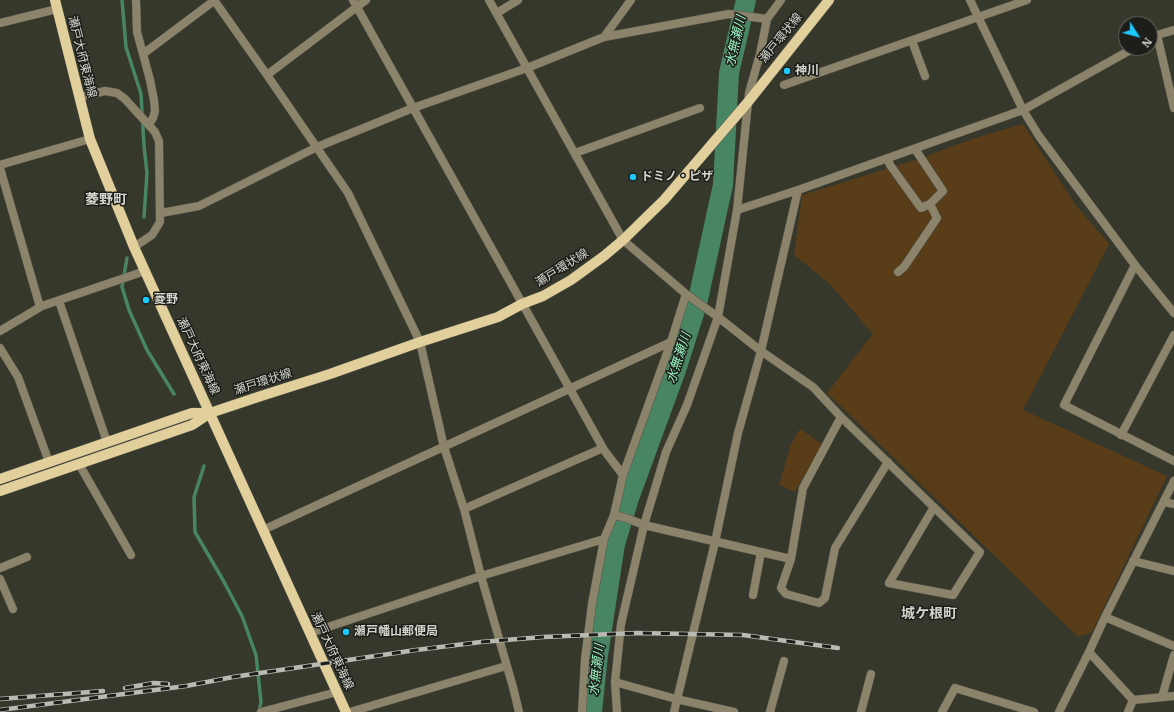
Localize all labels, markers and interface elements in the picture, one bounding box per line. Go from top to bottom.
street label: 瀬戸環状線 [757,10,805,66]
water label: 水無瀬川 [723,14,749,68]
street label: 瀬戸大府東海線 [65,15,99,99]
north arrow [1118,16,1158,56]
text: N [1139,35,1155,50]
place label: 神川 [795,64,819,78]
marker: 神川 [782,66,792,76]
place label: ドミノ・ピザ [641,170,713,184]
marker: ドミノ・ピザ [628,172,638,182]
district label: 菱野町 [85,192,127,208]
street label: 瀬戸環状線 [533,246,591,290]
place label: 菱野 [154,293,178,307]
marker: 菱野 [141,295,151,305]
street label: 瀬戸大府東海線 [174,315,222,397]
water label: 水無瀬川 [664,331,694,385]
street label: 瀬戸環状線 [232,366,294,398]
district label: 城ケ根町 [901,606,957,622]
street label: 瀬戸大府東海線 [308,610,356,692]
place label: 瀬戸幡山郵便局 [354,625,438,639]
marker: 瀬戸幡山郵便局 [341,627,351,637]
water label: 水無瀬川 [586,643,608,697]

